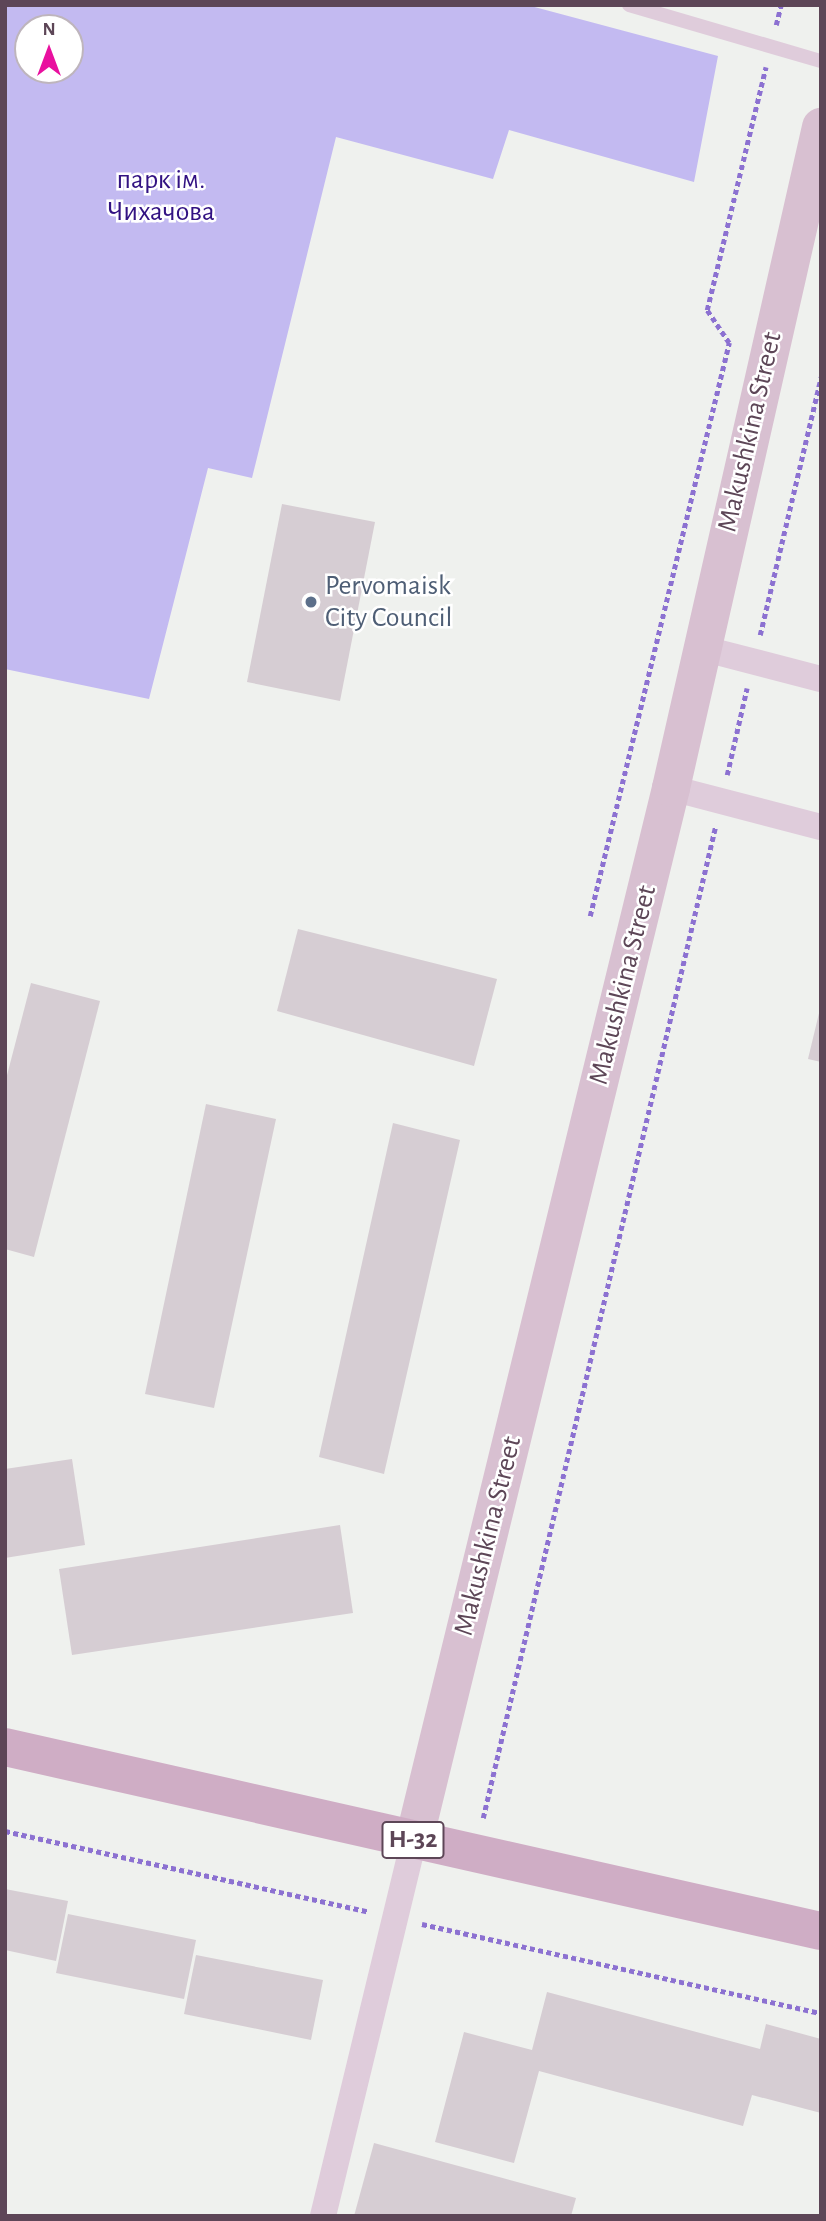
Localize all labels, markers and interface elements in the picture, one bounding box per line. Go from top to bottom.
north arrow [14,14,84,84]
text: N [42,20,56,39]
park label: парк ім. Чихачова [107,163,215,229]
street label: Makushkina Street [711,329,789,535]
place label: Pervomaisk City Council [325,569,453,635]
marker: Pervomaisk City Council [303,594,319,610]
street label: Makushkina Street [582,882,664,1088]
street label: Makushkina Street [447,1433,529,1639]
road number: Н-32 [380,1817,446,1862]

